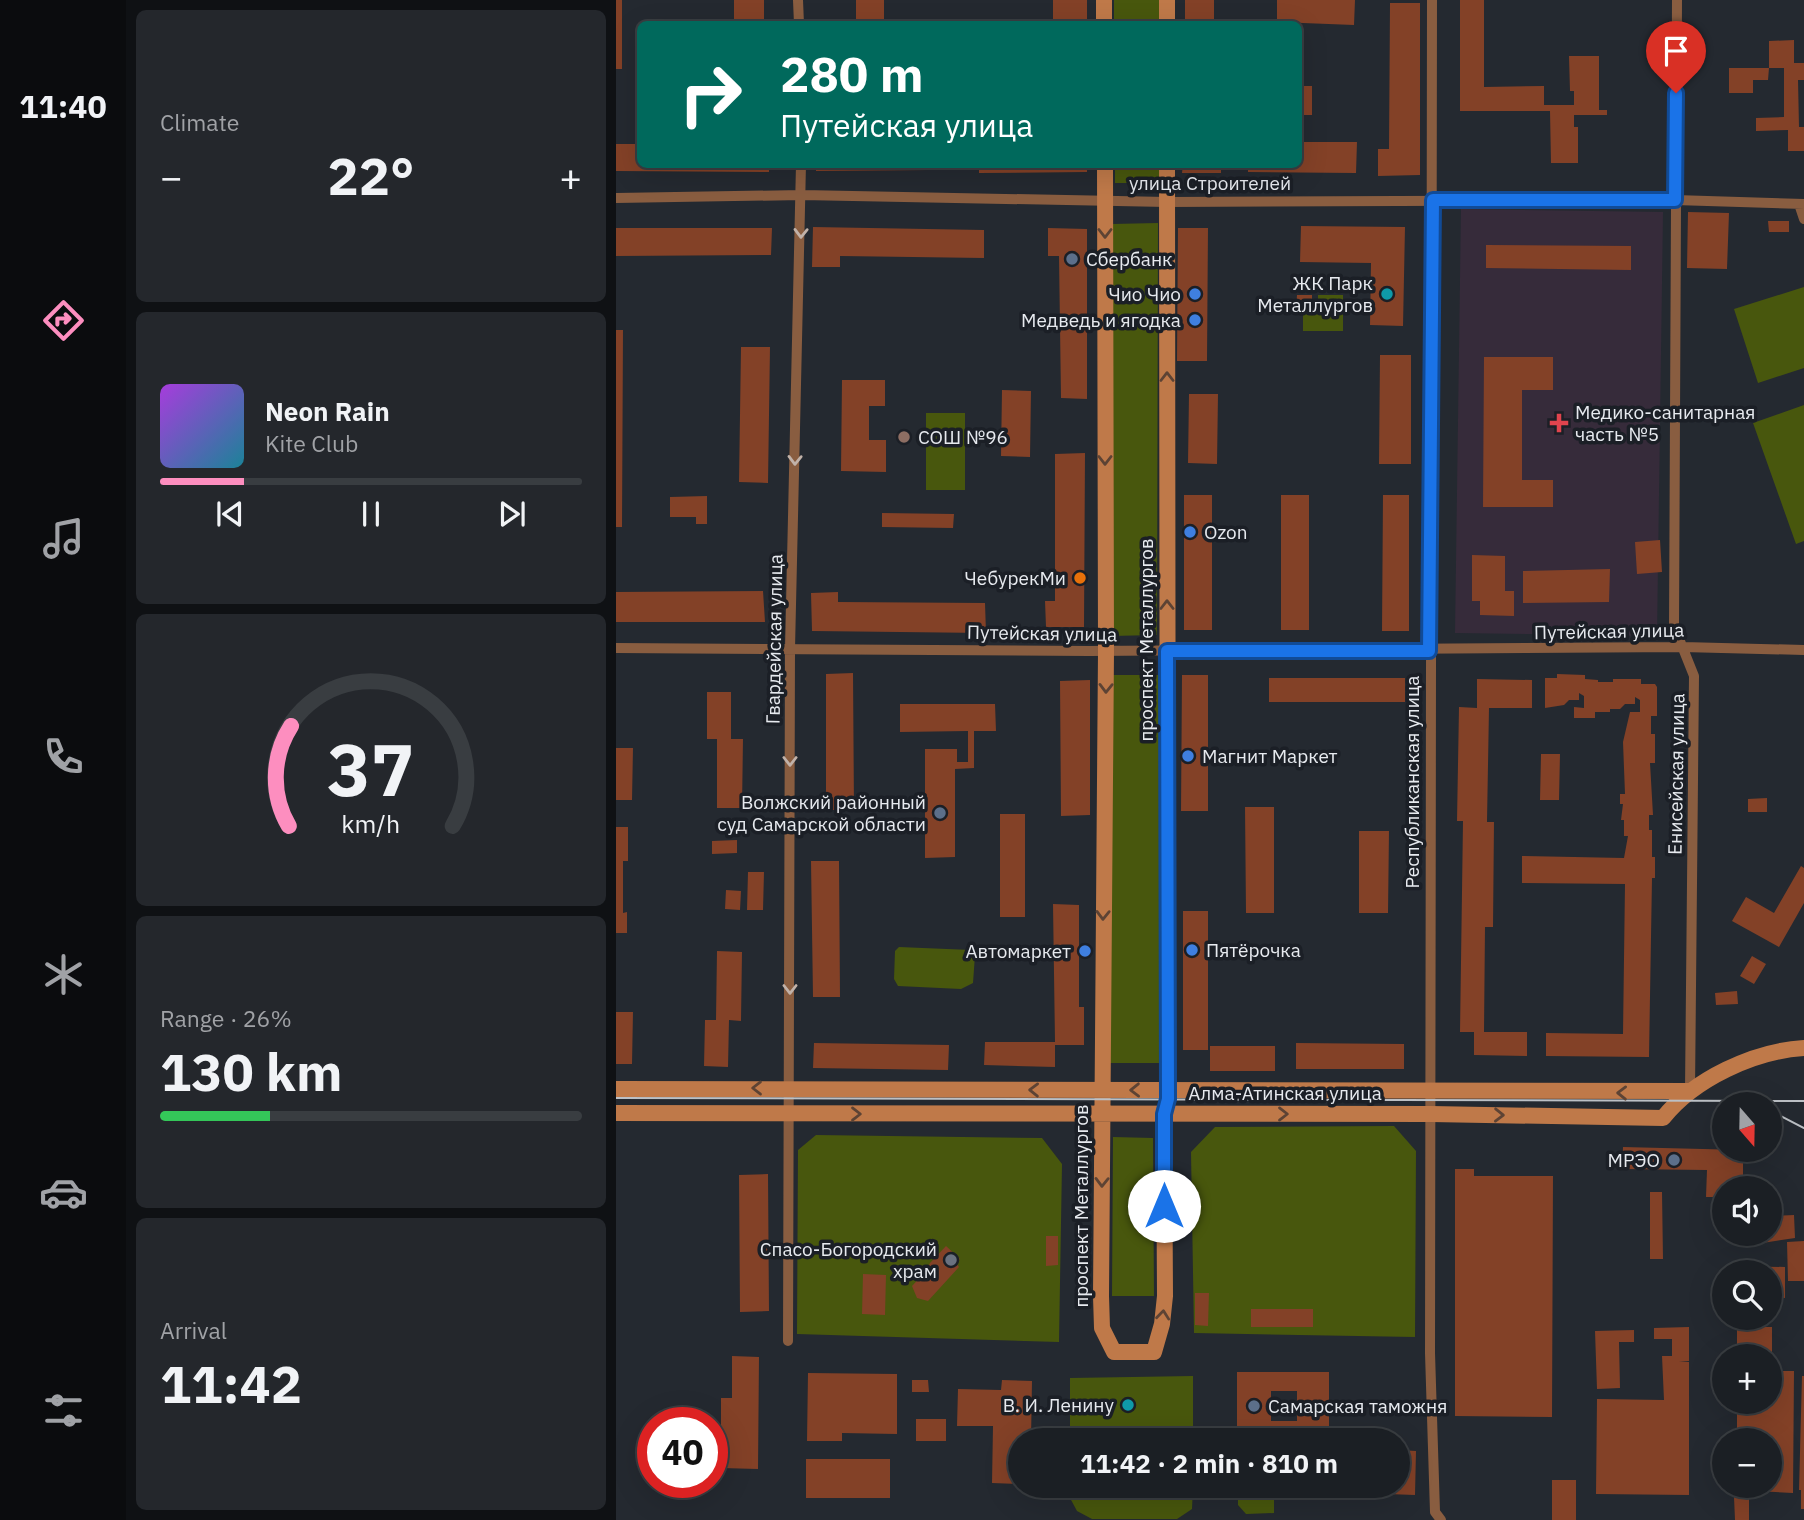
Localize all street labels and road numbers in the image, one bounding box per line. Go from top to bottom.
street label: улица Строителей [1129,171,1291,195]
street label: проспект Металлургов [1134,538,1158,742]
street label: Гвардейская улица [761,554,787,724]
street label: Путейская улица [1534,618,1684,644]
street label: Путейская улица [967,620,1117,646]
street label: Республиканская улица [1400,676,1424,888]
street label: Енисейская улица [1663,693,1689,855]
street label: Алма-Атинская улица [1188,1081,1382,1105]
street label: проспект Металлургов [1069,1104,1093,1308]

